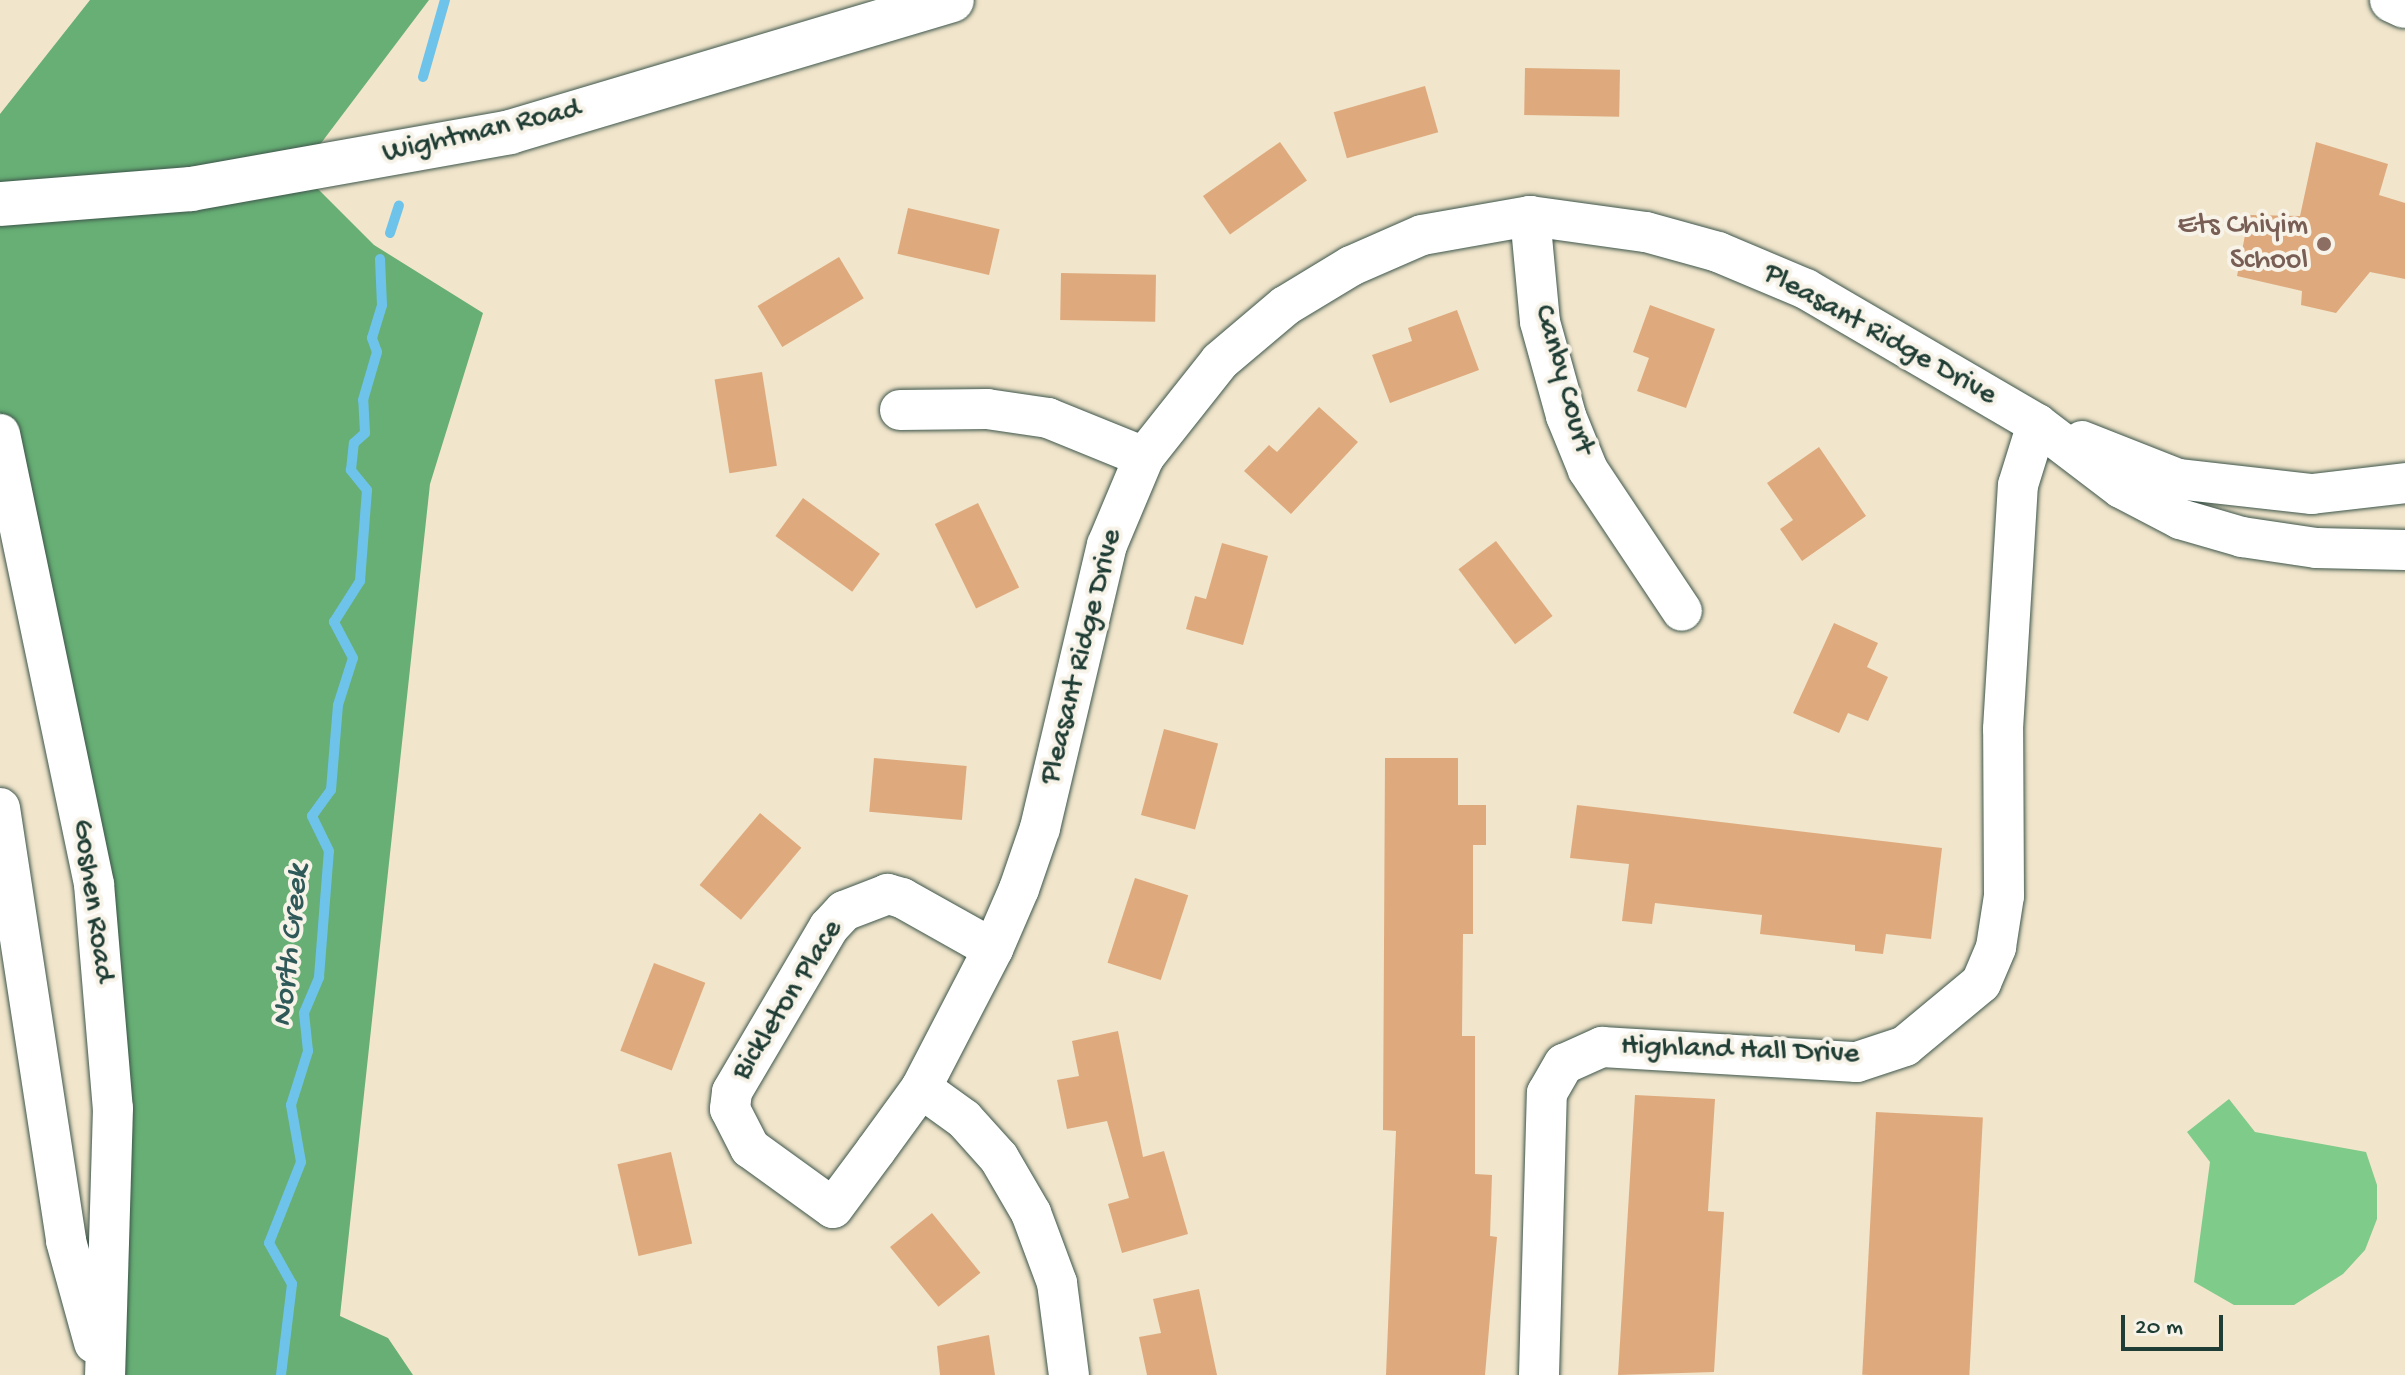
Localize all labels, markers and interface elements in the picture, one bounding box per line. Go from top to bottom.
street label: Wightman Road [379,93,585,173]
place label: Ets Chiyim School [2177,209,2308,280]
marker: Ets Chiyim School [2315,235,2333,253]
street label: Pleasant Ridge Drive [1756,257,2002,415]
street label: Canby Court [1524,301,1600,459]
street label: Pleasant Ridge Drive [1034,526,1132,788]
street label: Goshen Road [62,817,120,985]
water label: North Creek [264,863,320,1029]
street label: Bickleton Place [725,914,853,1088]
street label: Highland Hall Drive [1620,1030,1860,1074]
scale bar [2125,1299,2227,1349]
text: 20 m [2135,1314,2183,1343]

